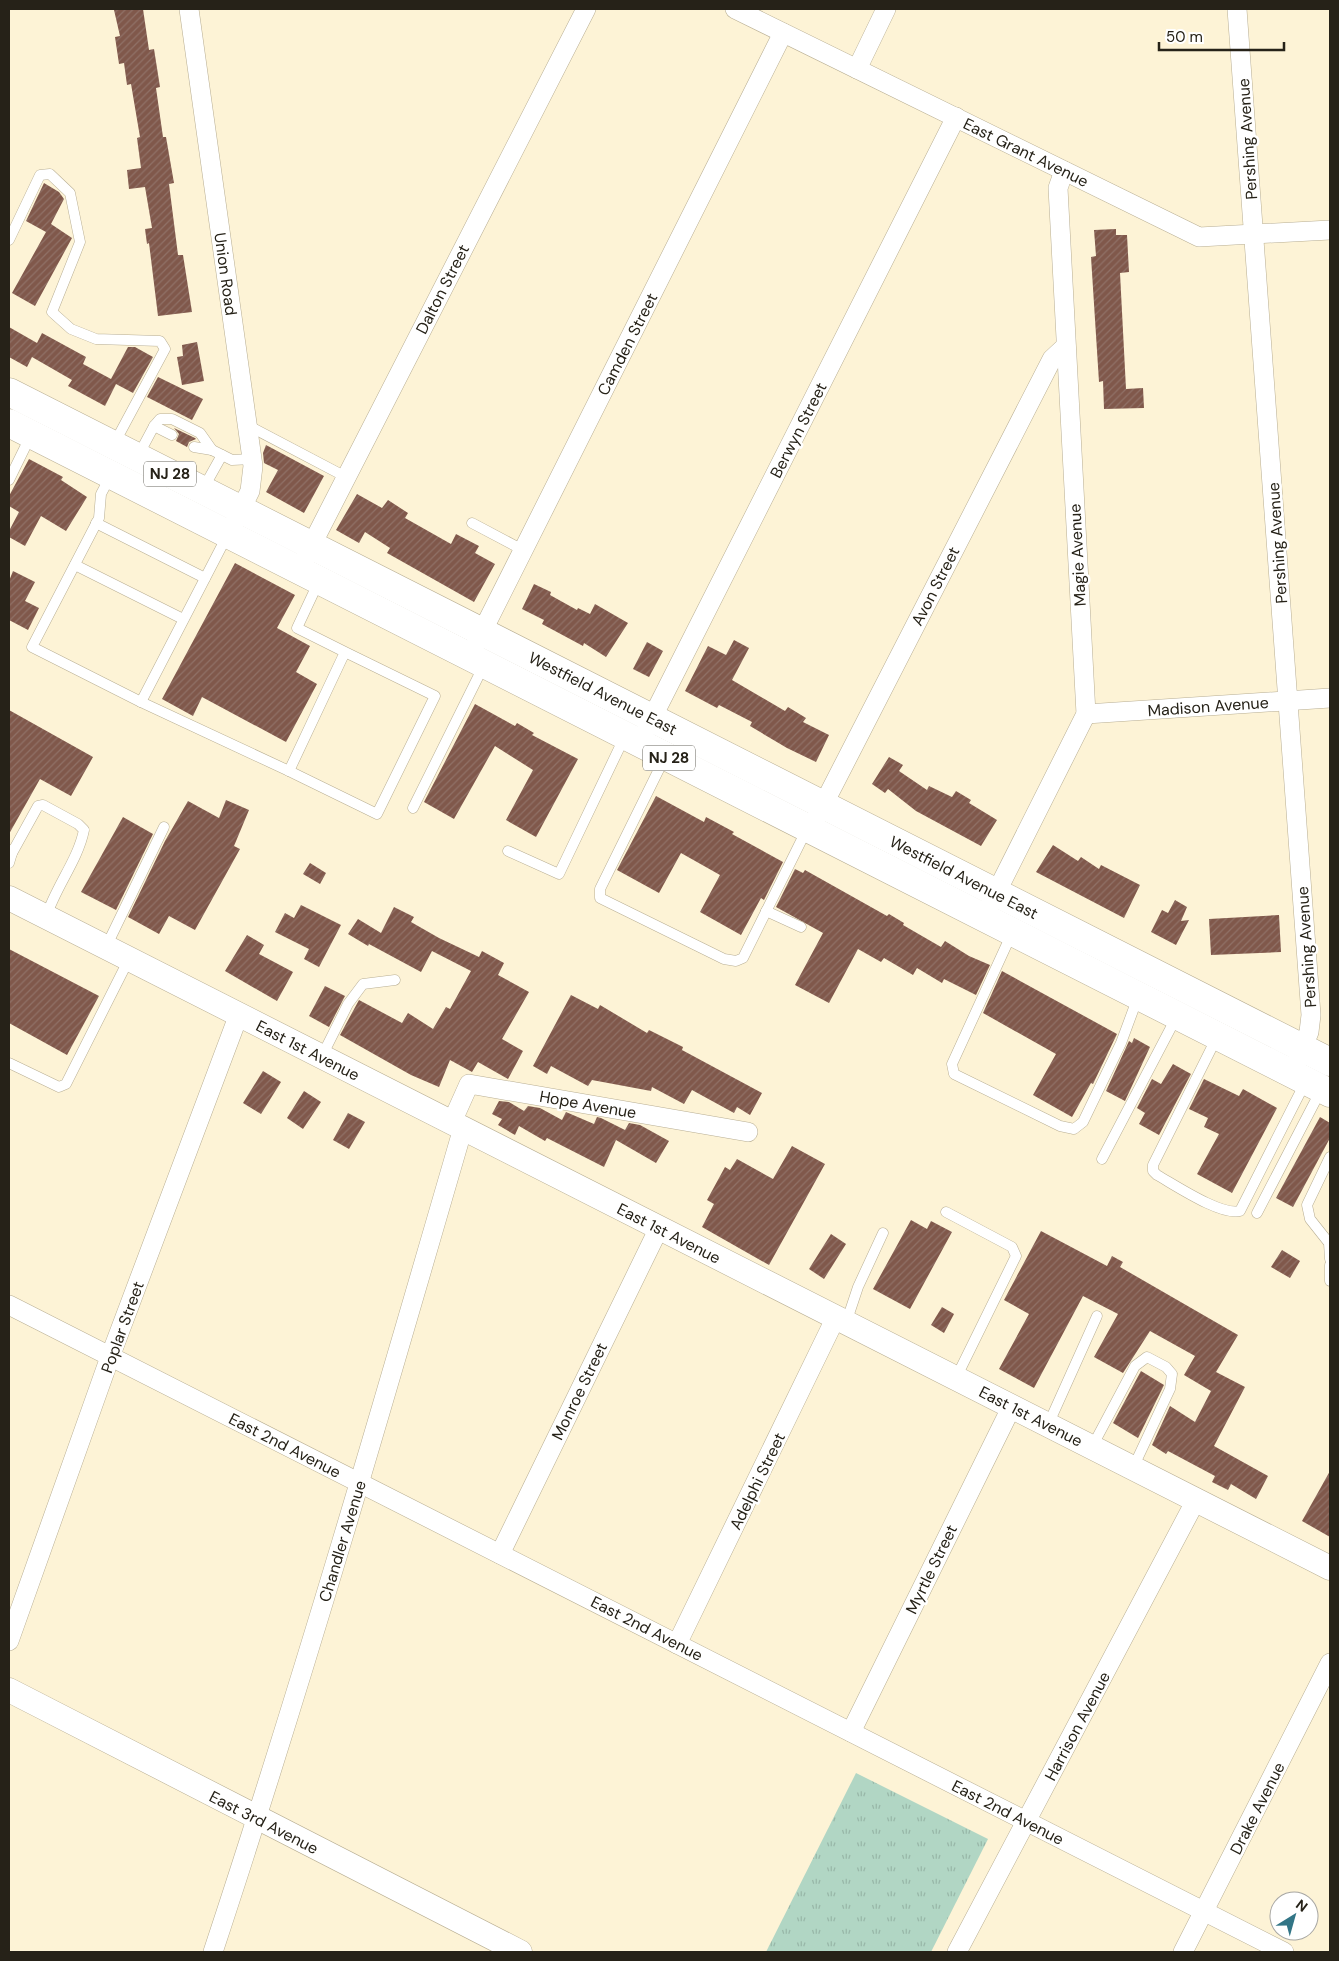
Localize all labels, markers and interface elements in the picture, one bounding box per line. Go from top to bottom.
scale bar [1159,20,1284,52]
text: 50 m [1166,27,1203,47]
street label: Pershing Avenue [1233,78,1262,200]
street label: East Grant Avenue [960,113,1092,192]
street label: Union Road [209,231,242,317]
street label: Dalton Street [411,241,474,337]
street label: Camden Street [593,289,662,399]
street label: Berwyn Street [765,379,832,482]
road number: NJ 28 [144,462,196,486]
street label: Pershing Avenue [1263,482,1292,604]
street label: Magie Avenue [1064,503,1091,607]
street label: Avon Street [907,543,964,629]
street label: Westfield Avenue East [525,647,681,740]
street label: Madison Avenue [1147,692,1269,721]
road number: NJ 28 [643,746,695,770]
street label: Westfield Avenue East [886,831,1042,924]
street label: Pershing Avenue [1292,886,1321,1008]
street label: East 1st Avenue [252,1015,363,1086]
street label: Hope Avenue [538,1086,638,1123]
street label: East 1st Avenue [613,1198,724,1269]
street label: Poplar Street [96,1278,149,1376]
street label: Monroe Street [547,1339,612,1443]
street label: East 1st Avenue [975,1381,1086,1452]
street label: East 2nd Avenue [225,1408,344,1483]
street label: Adelphi Street [725,1429,790,1533]
street label: Chandler Avenue [314,1478,371,1604]
street label: Myrtle Street [901,1521,962,1617]
street label: East 2nd Avenue [587,1591,706,1666]
street label: Harrison Avenue [1040,1668,1115,1784]
street label: Drake Avenue [1225,1759,1290,1858]
street label: East 2nd Avenue [948,1775,1067,1850]
street label: East 3rd Avenue [206,1786,322,1859]
north arrow [1269,1891,1319,1941]
text: N [1292,1895,1311,1916]

